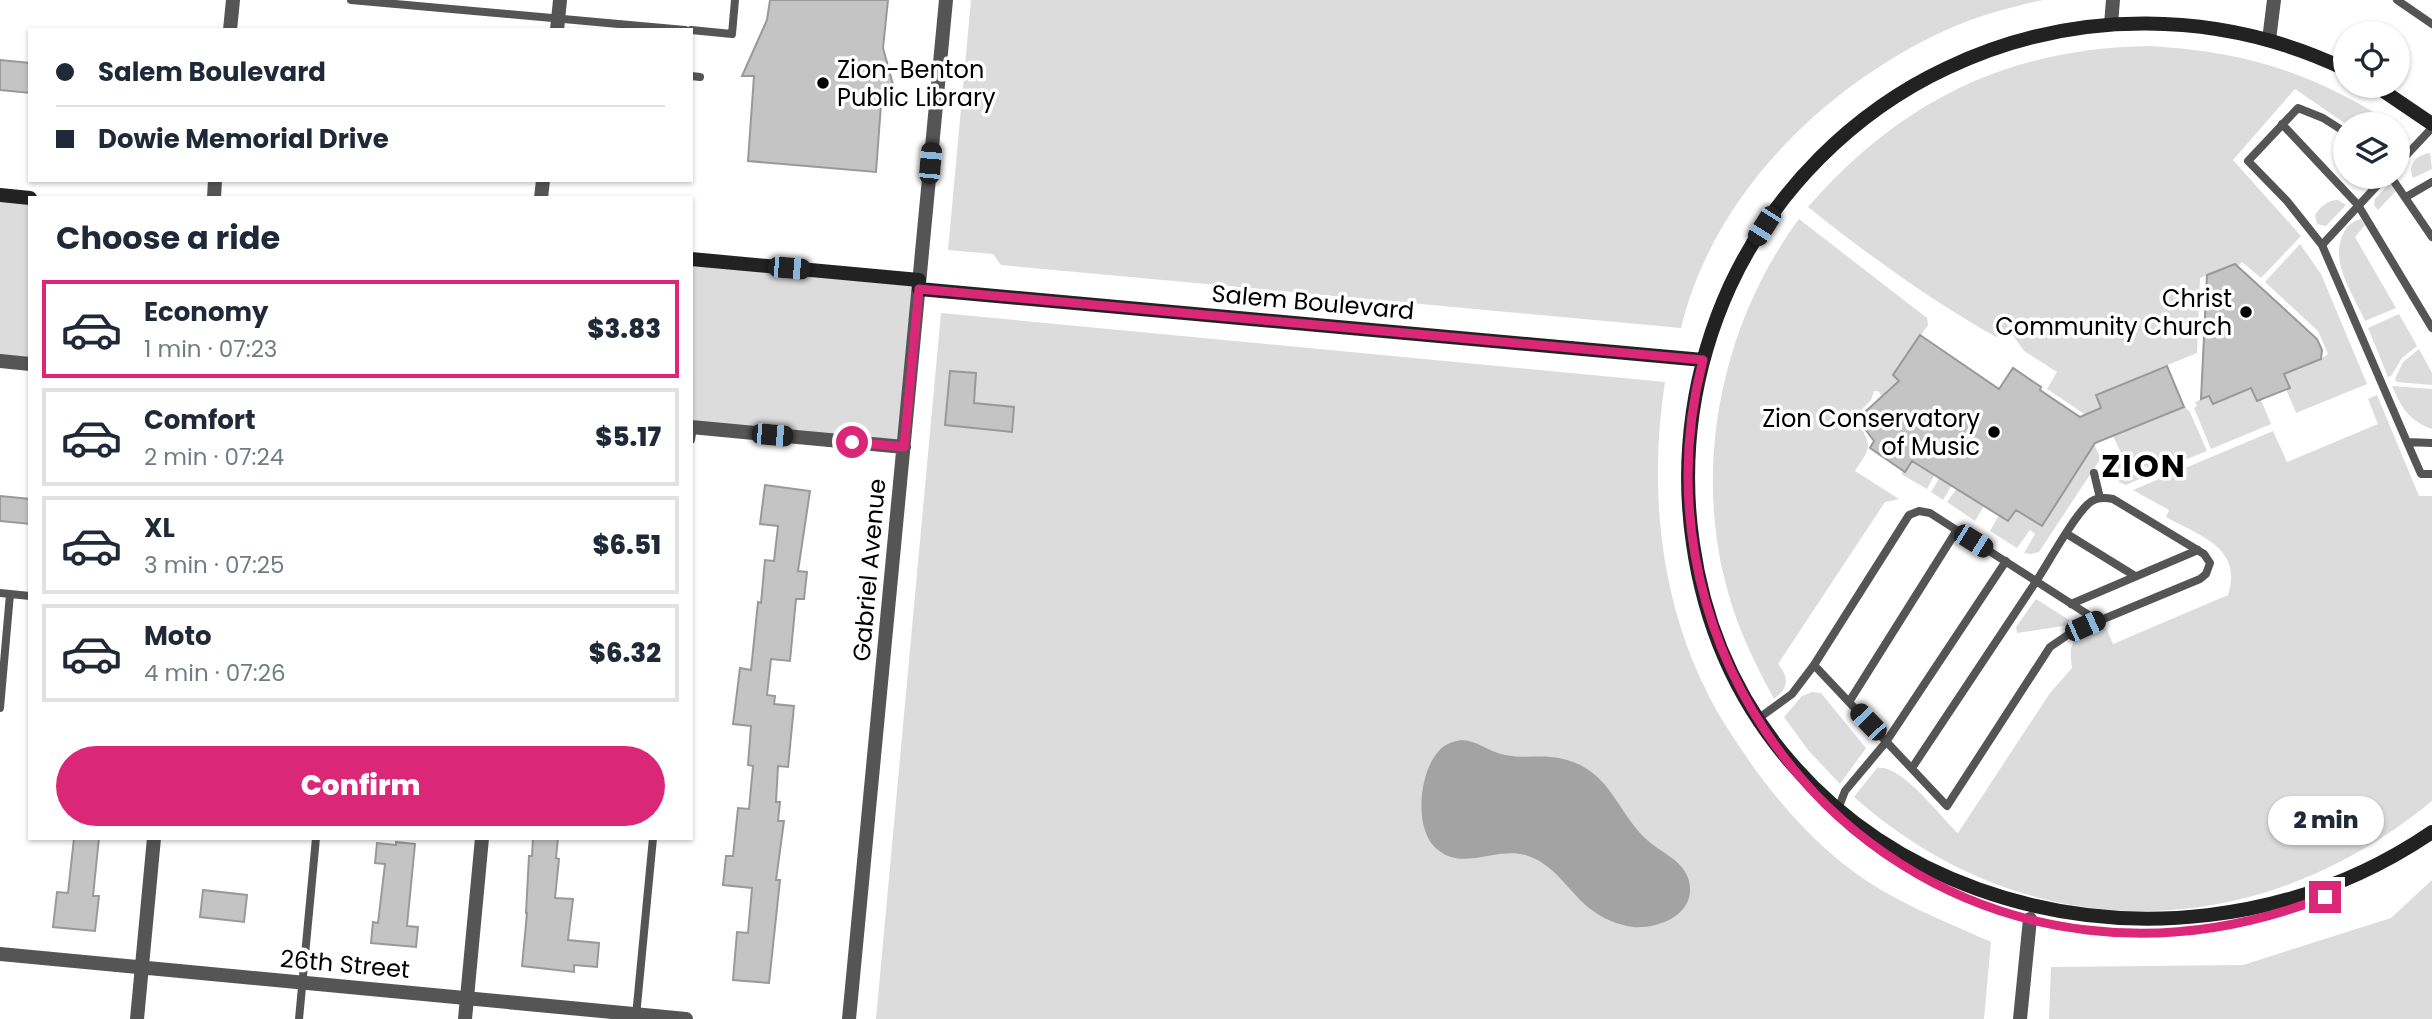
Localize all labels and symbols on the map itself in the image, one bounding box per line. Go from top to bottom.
place label: Zion-Benton Public Library [837,53,996,114]
marker: Zion-Benton Public Library [815,75,831,91]
car [918,141,943,185]
car [1744,203,1785,249]
car [768,256,811,280]
street label: Salem Boulevard [1210,277,1416,327]
place label: Christ Community Church [1995,282,2232,343]
marker: Christ Community Church [2238,304,2254,320]
place label: Zion Conservatory of Music [1762,402,1980,463]
car [751,423,794,447]
marker: Zion Conservatory of Music [1986,424,2002,440]
route start [836,426,868,458]
district label: ZION [2101,443,2187,488]
street label: Gabriel Avenue [845,477,893,663]
car [1950,521,1997,561]
car [2062,608,2109,644]
car [1846,700,1891,744]
callout: 2 min [2267,796,2383,844]
route end [2309,881,2341,913]
street label: 26th Street [279,942,411,986]

